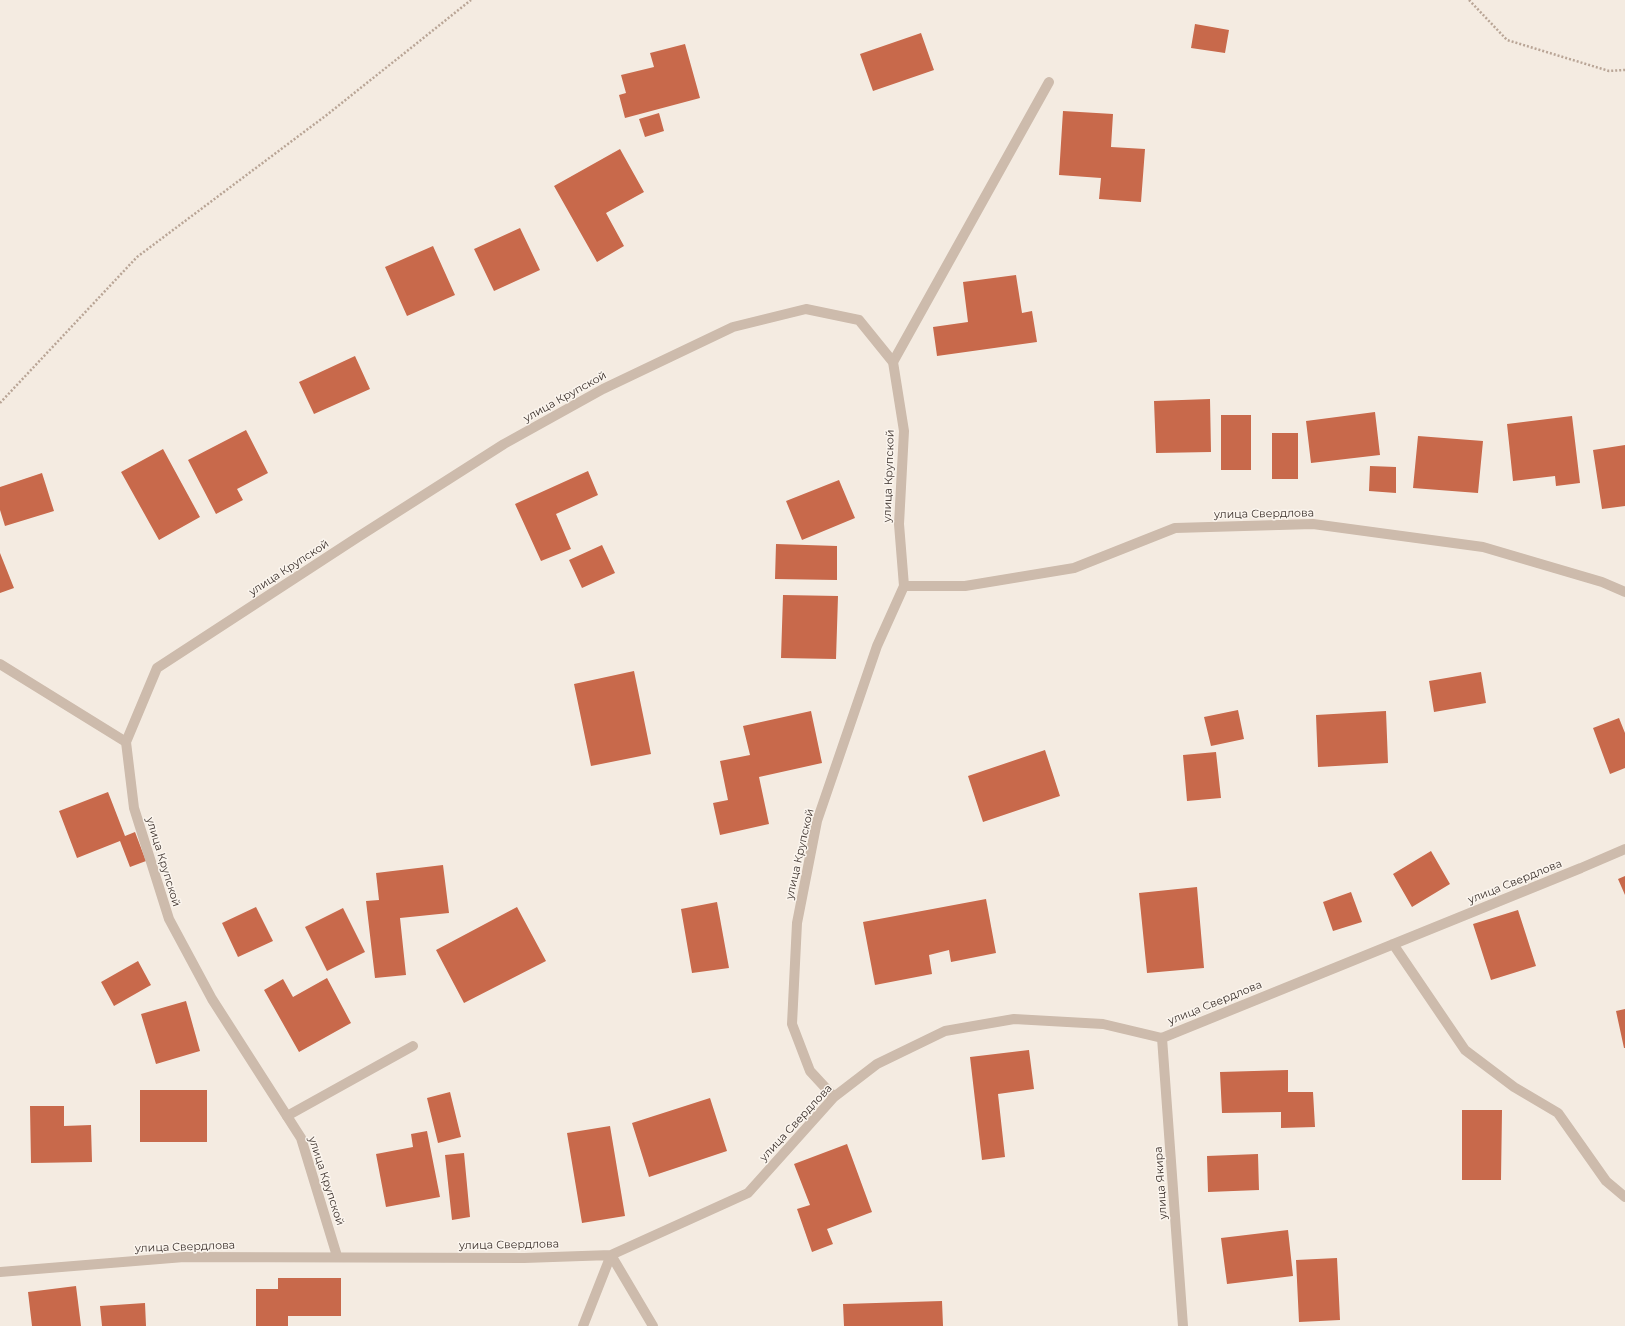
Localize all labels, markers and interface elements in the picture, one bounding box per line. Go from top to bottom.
street label: улица Крупской [521,369,609,425]
street label: улица Крупской [881,429,897,523]
street label: улица Свердлова [1214,507,1314,521]
street label: улица Крупской [247,537,331,599]
street label: улица Крупской [783,807,817,901]
street label: улица Крупской [143,816,183,908]
street label: улица Свердлова [1466,857,1564,907]
street label: улица Свердлова [1166,978,1264,1028]
street label: улица Свердлова [757,1082,835,1164]
street label: улица Крупской [305,1135,347,1227]
street label: улица Якира [1152,1146,1170,1220]
street label: улица Свердлова [459,1238,559,1252]
street label: улица Свердлова [135,1239,235,1255]

